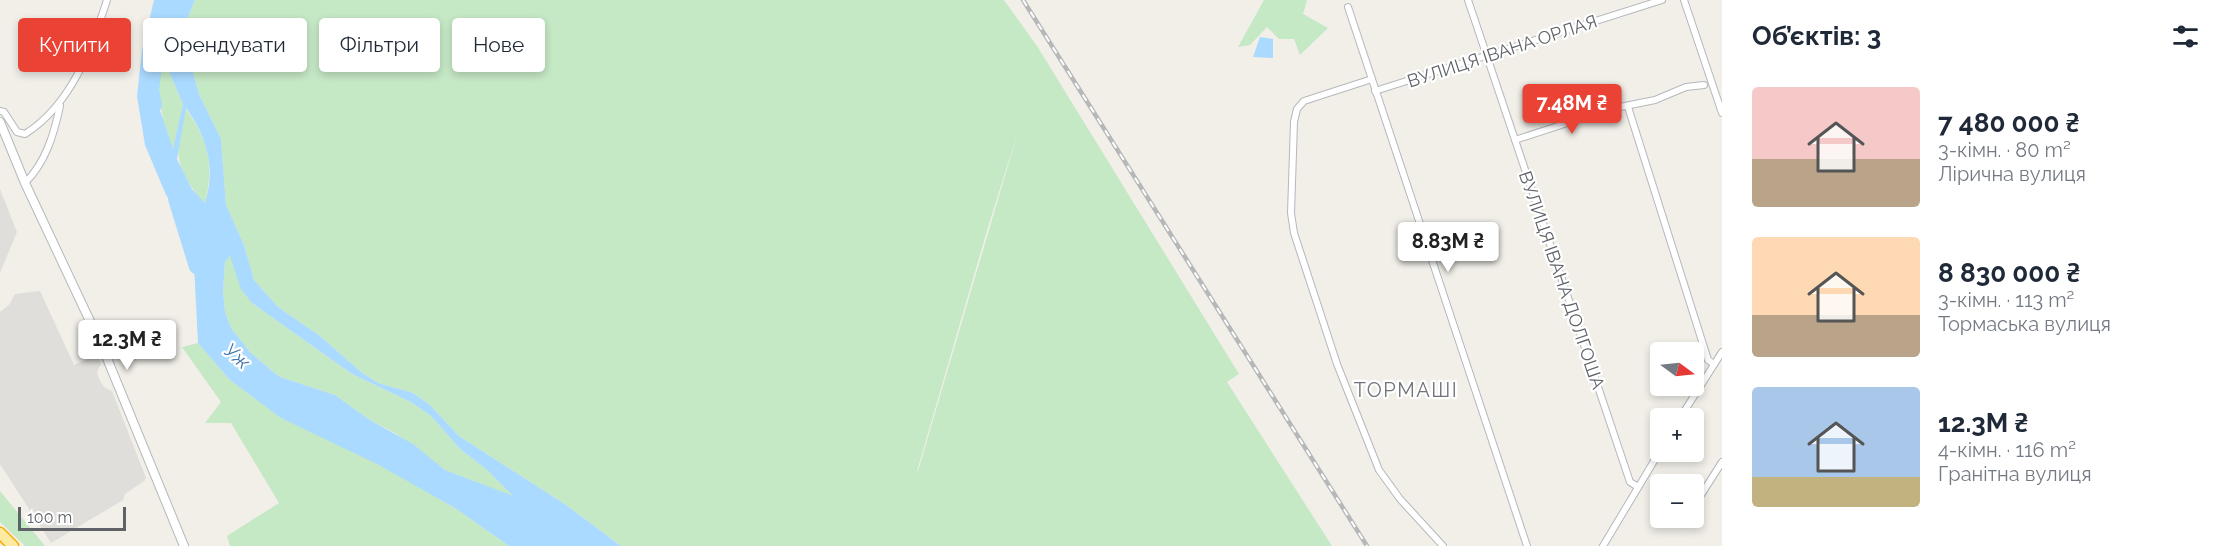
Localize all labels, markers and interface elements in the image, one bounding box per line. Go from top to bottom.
street label: ВУЛИЦЯ ІВАНА ОРЛАЯ [1404,10,1600,92]
chip: Купити [18,18,131,72]
chip: Орендувати [143,18,307,72]
chip: Фільтри [319,18,440,72]
chip: Нове [452,18,545,72]
icon: filters [2169,20,2202,53]
text: Об’єктів: 3 [1752,21,1881,51]
pin: 7.48M ₴ [1517,84,1627,135]
text: 7.48M ₴ [1537,91,1607,115]
text: 7 480 000 ₴ [1938,108,2080,138]
icon: home [1800,111,1872,183]
text: 3-кімн. · 80 m² [1938,138,2071,162]
text: Лірична вулиця [1938,162,2086,186]
street label: ВУЛИЦЯ ІВАНА ДОЛГОША [1515,168,1609,392]
pin: 8.83M ₴ [1393,222,1503,273]
text: 8.83M ₴ [1412,229,1484,253]
text: 8 830 000 ₴ [1938,258,2080,288]
icon: home [1800,261,1872,333]
text: 3-кімн. · 113 m² [1938,288,2074,312]
text: Тормаська вулиця [1938,312,2111,336]
pin: 12.3M ₴ [72,320,182,371]
text: 12.3M ₴ [92,327,162,351]
water label: Уж [219,338,256,375]
north arrow [1650,342,1704,396]
map controls [1650,342,1704,528]
district label: ТОРМАШІ [1354,378,1458,402]
button: + [1650,408,1704,462]
text: 12.3M ₴ [1938,408,2028,438]
icon: home [1800,411,1872,483]
text: 4-кімн. · 116 m² [1938,438,2076,462]
text: Гранітна вулиця [1938,462,2092,486]
button: − [1650,474,1704,528]
scale bar [18,504,126,532]
text: 100 m [27,508,72,527]

